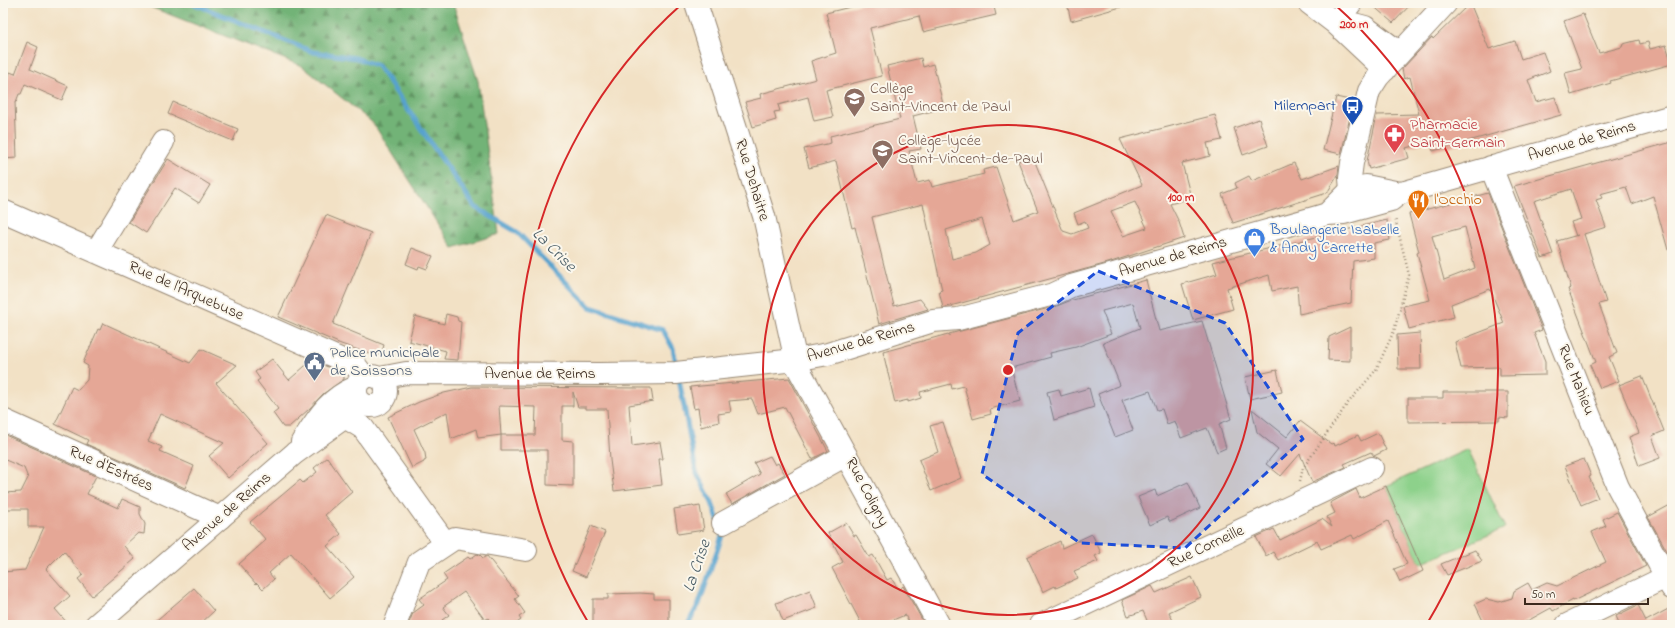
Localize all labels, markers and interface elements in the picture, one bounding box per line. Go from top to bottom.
text: 200 m [1339,16,1369,34]
place label: Collège Saint-Vincent de Paul [870,77,1011,119]
school or university icon: Collège Saint-Vincent de Paul [842,85,868,118]
bus stop icon: Milempart [1339,93,1365,126]
place label: Milempart [1273,94,1337,118]
place label: Pharmacie Saint-Germain [1410,113,1505,155]
street label: Avenue de Reims [1525,114,1639,168]
pharmacy icon: Pharmacie Saint-Germain [1382,121,1408,154]
place label: Collège-lycée Saint-Vincent-de-Paul [898,129,1043,171]
street label: Rue Dehaitre [728,136,776,225]
school or university icon: Collège-lycée Saint-Vincent-de-Paul [870,137,896,170]
restaurant icon: l'Occhio [1405,187,1431,220]
place label: l'Occhio [1434,188,1482,212]
text: 100 m [1168,189,1195,207]
place label: Boulangerie Isabelle & Andy Carrette [1269,218,1400,260]
water label: La Crise [526,222,583,279]
shop icon: Boulangerie Isabelle & Andy Carrette [1242,226,1268,259]
street label: Avenue de Reims [1116,230,1230,284]
street label: Rue de l'Arquebuse [124,255,248,328]
street label: Avenue de Reims [804,315,918,369]
place label: Police municipale de Soissons [330,341,440,383]
street label: Rue Mahieu [1551,341,1601,419]
public building icon: Police municipale de Soissons [302,349,328,382]
street label: Avenue de Reims [484,362,596,386]
centre of rings [1001,363,1015,377]
street label: Rue d'Estrées [65,440,157,498]
street label: Rue Coligny [839,453,895,531]
street label: Avenue de Reims [177,466,277,558]
street label: Rue Corneille [1164,519,1249,575]
water label: La Crise [676,535,718,595]
scale bar [1525,580,1648,606]
text: 50 m [1531,586,1555,604]

